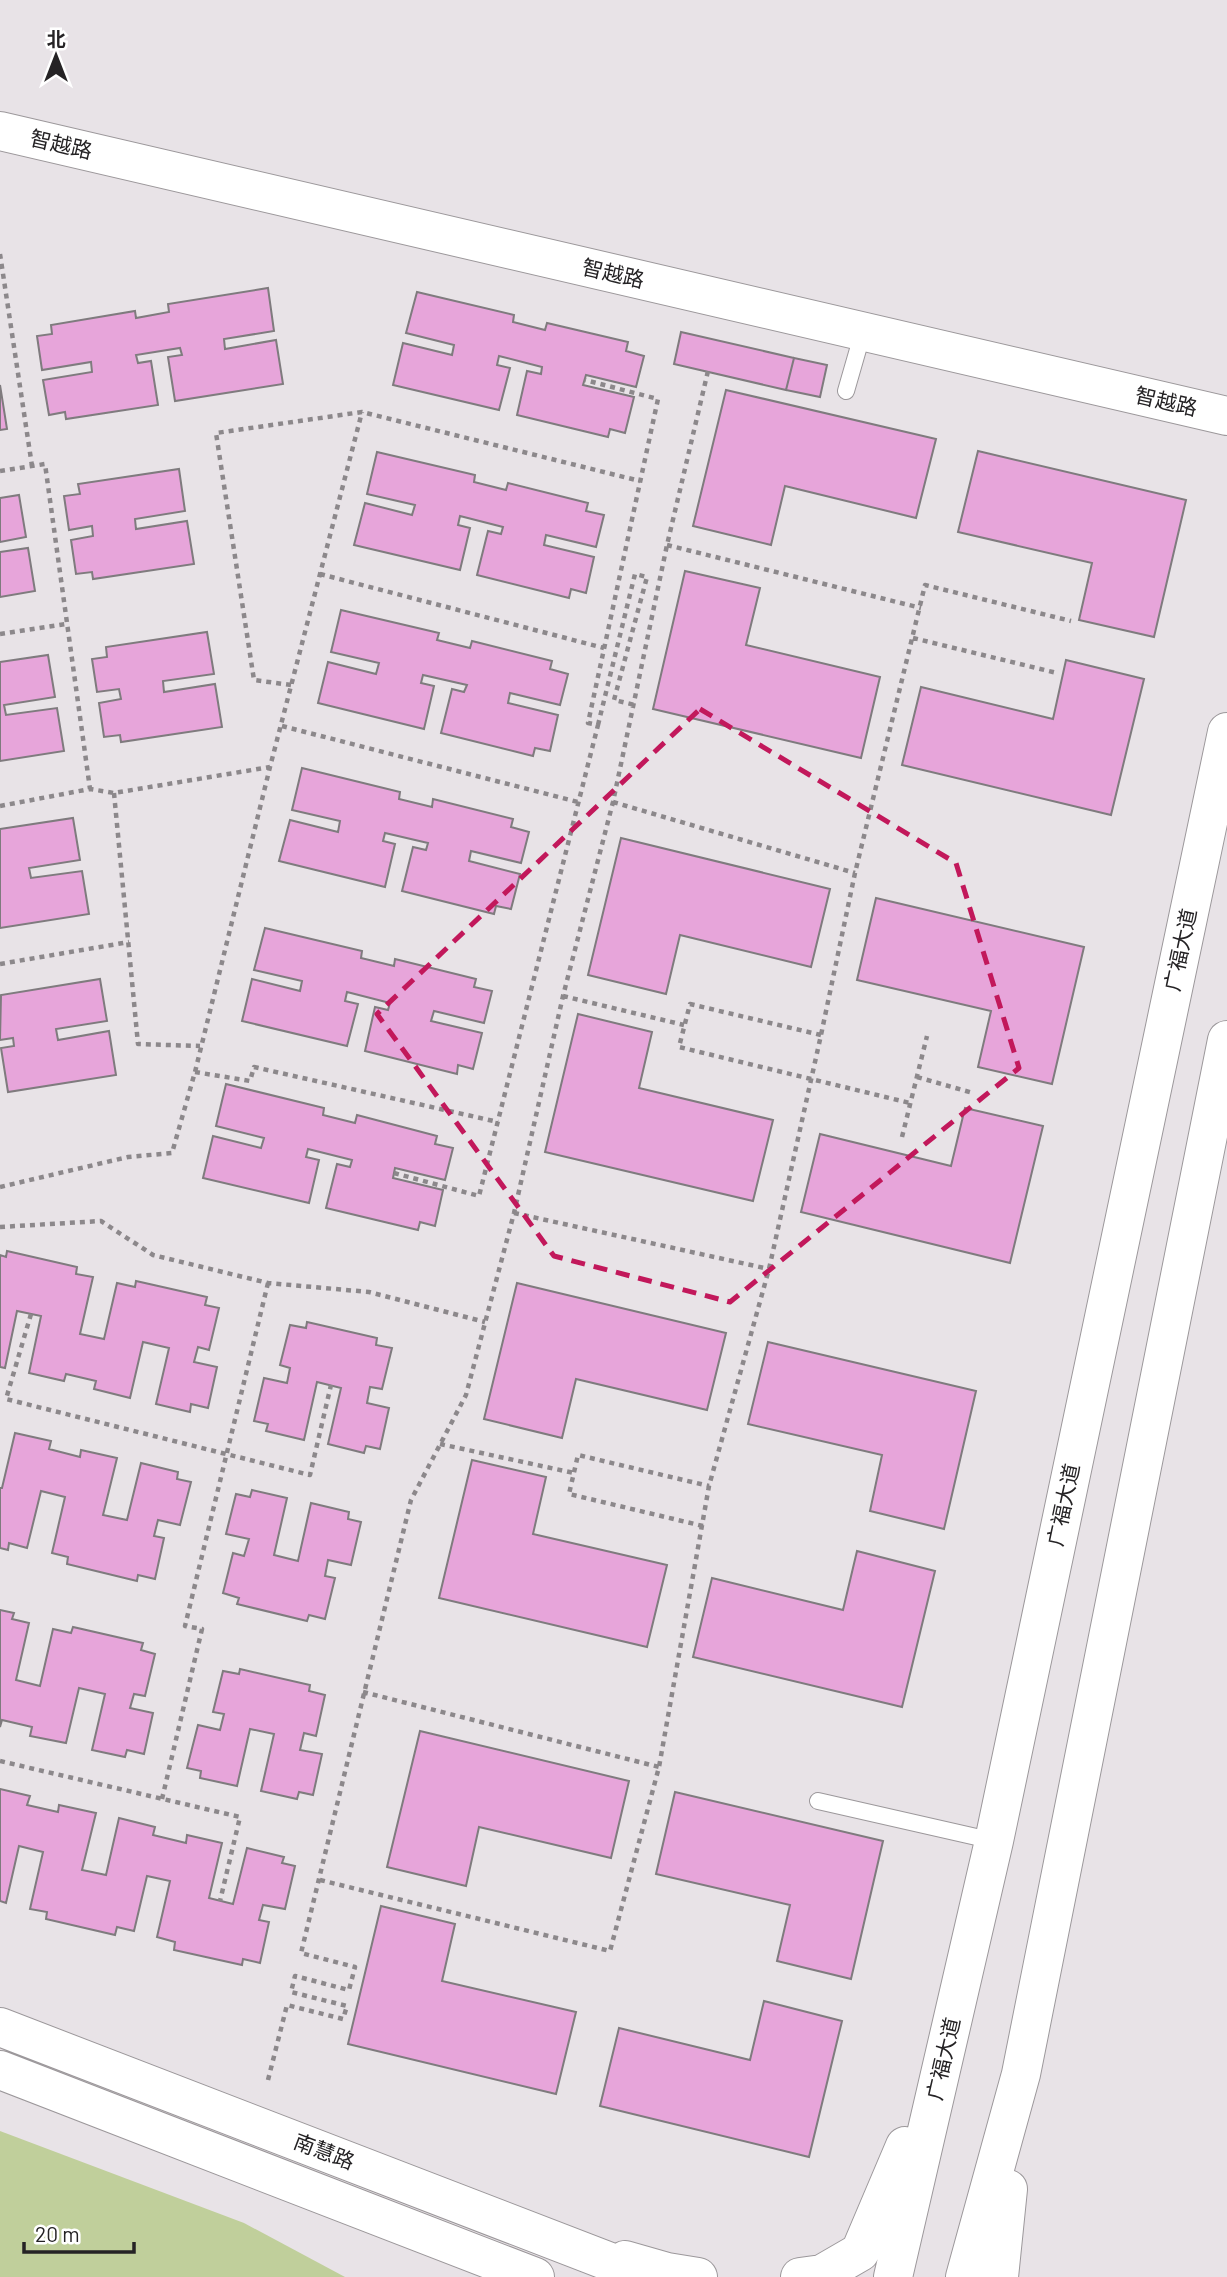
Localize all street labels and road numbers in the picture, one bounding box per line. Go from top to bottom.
street label: 智越路 [28,124,95,163]
street label: 智越路 [580,253,647,292]
street label: 智越路 [1133,381,1200,420]
street label: 广福大道 [1159,906,1200,993]
street label: 广福大道 [1042,1461,1083,1548]
street label: 广福大道 [921,2015,964,2102]
street label: 南慧路 [291,2128,358,2174]

